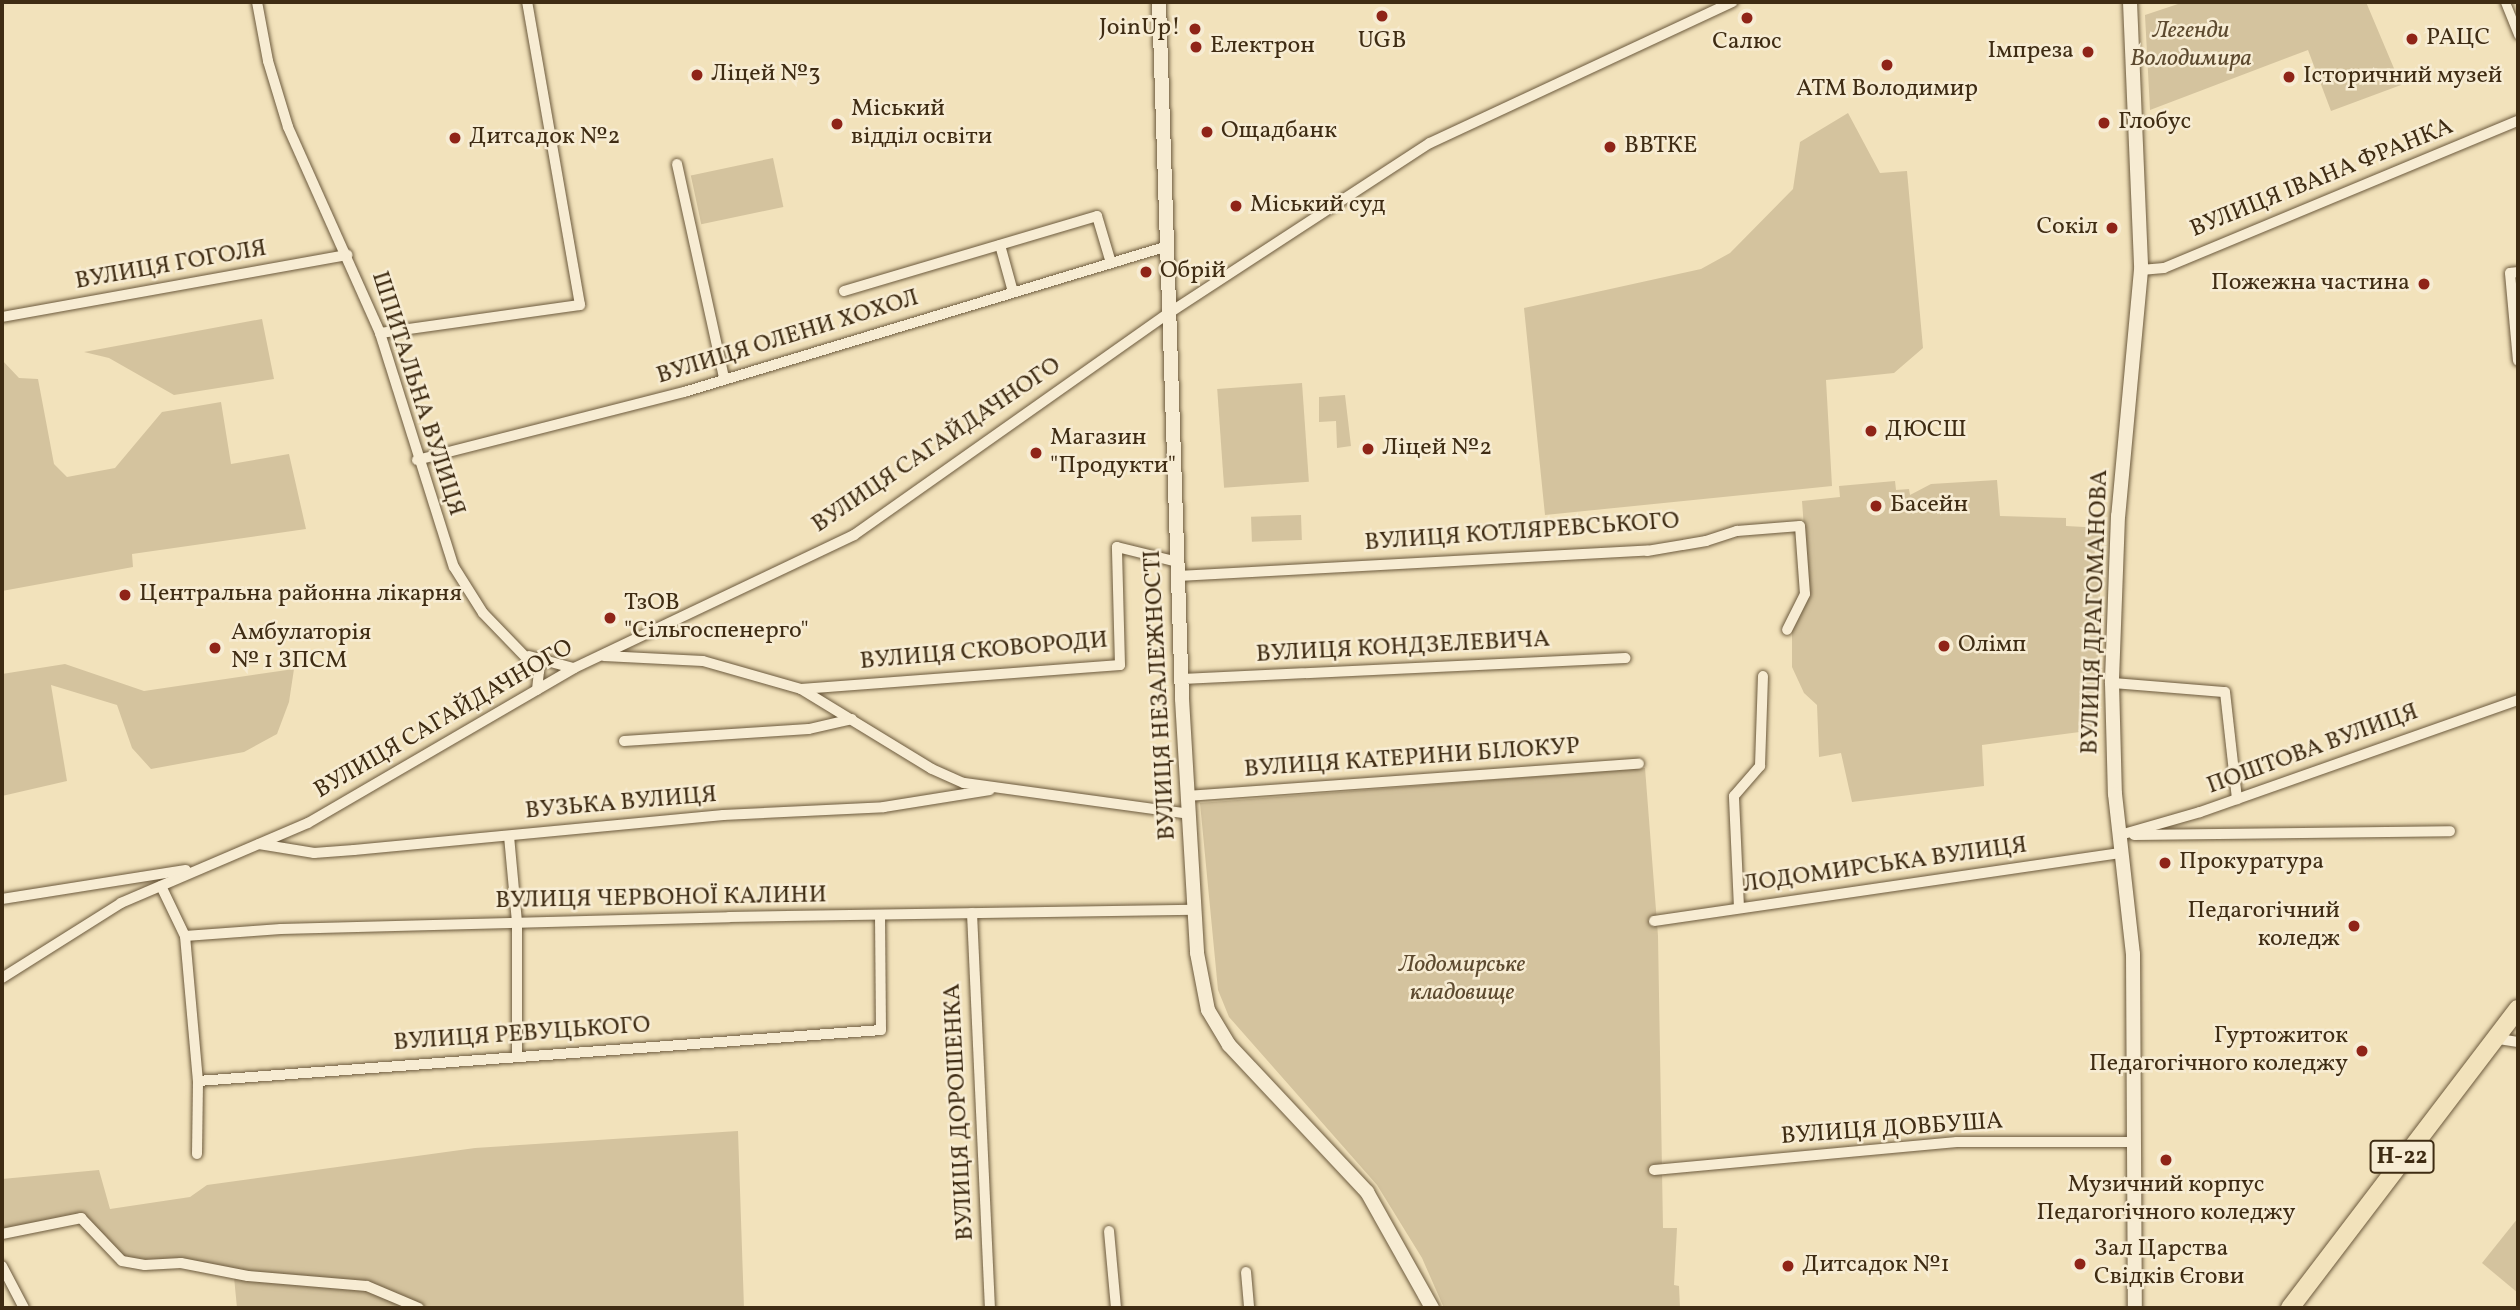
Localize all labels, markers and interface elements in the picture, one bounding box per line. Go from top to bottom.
marker: UGB [1374,8,1390,24]
marker: Салюс [1739,10,1755,26]
place label: JoinUp! [1099,15,1181,43]
park label: Легенди Володимира [2130,18,2252,74]
marker: JoinUp! [1187,21,1203,37]
place label: РАЦС [2426,25,2490,53]
place label: UGB [1358,28,1406,56]
place label: Салюс [1712,29,1782,57]
marker: РАЦС [2404,31,2420,47]
place label: Електрон [1210,33,1315,61]
place label: Імпреза [1988,38,2074,66]
marker: Електрон [1188,39,1204,55]
marker: Імпреза [2080,44,2096,60]
marker: АТМ Володимир [1879,57,1895,73]
place label: Ліцей №3 [711,61,820,89]
place label: Історичний музей [2303,63,2502,91]
marker: Ліцей №3 [689,67,705,83]
marker: Історичний музей [2281,69,2297,85]
place label: АТМ Володимир [1796,76,1978,104]
place label: Міський відділ освіти [851,96,992,152]
place label: Глобус [2118,109,2191,137]
street label: ВУЛИЦЯ ІВАНА ФРАНКА [2186,113,2458,245]
marker: Глобус [2096,115,2112,131]
marker: Міський відділ освіти [829,116,845,132]
place label: Ощадбанк [1221,118,1337,146]
place label: Дитсадок №2 [469,124,620,152]
marker: Ощадбанк [1199,124,1215,140]
marker: Дитсадок №2 [447,130,463,146]
place label: ВВТКЕ [1624,133,1697,161]
marker: ВВТКЕ [1602,139,1618,155]
place label: Міський суд [1250,192,1385,220]
marker: Міський суд [1228,198,1244,214]
place label: Сокіл [2036,214,2098,242]
marker: Сокіл [2104,220,2120,236]
street label: ВУЛИЦЯ ГОГОЛЯ [73,235,269,297]
place label: Обрій [1160,258,1226,286]
marker: Обрій [1138,264,1154,280]
street label: ШПИТАЛЬНА ВУЛИЦЯ [364,268,470,520]
place label: Пожежна частина [2210,270,2410,298]
marker: Пожежна частина [2416,276,2432,292]
street label: ВУЛИЦЯ ОЛЕНИ ХОХОЛ [653,284,923,392]
street label: ВУЛИЦЯ САГАЙДАЧНОГО [807,352,1067,540]
place label: ДЮСШ [1885,417,1967,445]
marker: ДЮСШ [1863,423,1879,439]
place label: Магазин "Продукти" [1050,425,1176,481]
place label: Ліцей №2 [1382,435,1492,463]
marker: Ліцей №2 [1360,441,1376,457]
marker: Магазин "Продукти" [1028,445,1044,461]
street label: ВУЛИЦЯ ДРАГОМАНОВА [2077,469,2115,755]
place label: Басейн [1890,492,1968,520]
marker: Басейн [1868,498,1884,514]
street label: ВУЛИЦЯ КОТЛЯРЕВСЬКОГО [1364,508,1680,558]
street label: ВУЛИЦЯ НЕЗАЛЕЖНОСТІ [1139,549,1183,841]
place label: Центральна районна лікарня [139,581,462,609]
marker: Центральна районна лікарня [117,587,133,603]
place label: ТзОВ "Сільгоспенерго" [624,590,809,646]
marker: ТзОВ "Сільгоспенерго" [602,610,618,626]
place label: Амбулаторія № 1 ЗПСМ [231,620,371,676]
street label: ВУЛИЦЯ КОНДЗЕЛЕВИЧА [1255,626,1551,670]
street label: ВУЛИЦЯ СКОВОРОДИ [859,627,1109,677]
place label: Олімп [1958,632,2026,660]
street label: ВУЛИЦЯ САГАЙДАЧНОГО [310,634,578,806]
marker: Амбулаторія № 1 ЗПСМ [205,638,225,658]
marker: Олімп [1936,638,1952,654]
street label: ПОШТОВА ВУЛИЦЯ [2203,698,2423,802]
street label: ВУЛИЦЯ КАТЕРИНИ БІЛОКУР [1243,733,1581,785]
street label: ВУЗЬКА ВУЛИЦЯ [524,781,718,827]
street label: ЛОДОМИРСЬКА ВУЛИЦЯ [1741,832,2029,900]
place label: Прокуратура [2179,849,2324,877]
marker: Прокуратура [2157,855,2173,871]
street label: ВУЛИЦЯ ЧЕРВОНОЇ КАЛИНИ [495,882,827,916]
place label: Педагогічний коледж [2188,898,2340,954]
marker: Педагогічний коледж [2346,918,2362,934]
park label: Лодомирське кладовище [1399,952,1525,1008]
street label: ВУЛИЦЯ ДОРОШЕНКА [939,983,981,1241]
street label: ВУЛИЦЯ РЕВУЦЬКОГО [393,1012,651,1058]
place label: Гуртожиток Педагогічного коледжу [2089,1023,2348,1079]
marker: Гуртожиток Педагогічного коледжу [2354,1043,2370,1059]
street label: ВУЛИЦЯ ДОВБУША [1780,1108,2004,1152]
road number: Н-22 [2369,1138,2435,1176]
marker: Музичний корпус Педагогічного коледжу [2158,1152,2174,1168]
place label: Музичний корпус Педагогічного коледжу [2037,1172,2295,1228]
place label: Зал Царства Свідків Єгови [2094,1236,2244,1292]
place label: Дитсадок №1 [1802,1252,1950,1280]
marker: Зал Царства Свідків Єгови [2072,1256,2088,1272]
marker: Дитсадок №1 [1780,1258,1796,1274]

